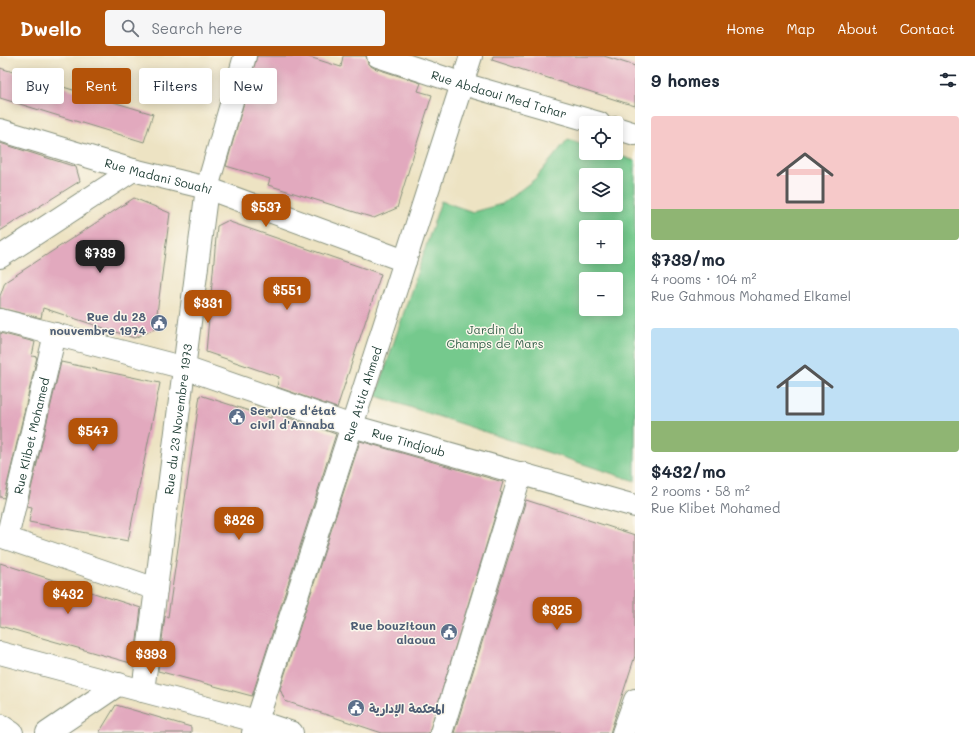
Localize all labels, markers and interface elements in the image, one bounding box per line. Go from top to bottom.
search box [105,10,385,46]
text: Dwello [20,16,81,41]
icon: search [119,17,141,39]
text: Search here [151,18,243,38]
text: Home [726,19,764,38]
text: Map [786,19,815,38]
text: About [837,19,878,38]
text: Contact [900,19,955,38]
street label: Rue Abdaoui Med Tahar [429,66,569,121]
chip: Buy [12,68,64,104]
chip: Rent [72,68,131,104]
chip: Filters [139,68,212,104]
chip: New [220,68,277,104]
text: 9 homes [651,69,720,91]
icon: filters [937,69,959,91]
map controls [579,116,623,316]
button: locate [579,116,623,160]
icon: home [769,142,841,214]
street label: Rue Madani Souahi [103,154,215,197]
button: layers [579,168,623,212]
pin: $537 [242,194,290,228]
text: $537 [251,198,281,215]
button: + [579,220,623,264]
pin: $739 [76,240,124,274]
text: $739 [85,244,115,261]
text: $739/mo [651,248,725,270]
text: 4 rooms · 104 m² [651,270,756,287]
button: − [579,272,623,316]
pin: $551 [263,277,311,311]
text: $551 [273,281,301,298]
text: Rue Gahmous Mohamed Elkamel [651,287,851,304]
pin: $331 [184,290,232,324]
text: $331 [193,294,223,311]
place label: Rue du 28 nouvembre 1974 [50,308,147,338]
public building icon: Rue du 28 nouvembre 1974 [149,313,169,333]
park label: Jardin du Champs de Mars [446,321,544,351]
street label: Rue du 23 Novembre 1973 [160,343,195,495]
street label: Rue Attia Ahmed [339,344,385,444]
icon: home [769,354,841,426]
street label: Rue Klibet Mohamed [10,375,53,496]
place label: Service d'état civil d'Annaba [250,402,336,432]
public building icon: Service d'état civil d'Annaba [227,407,247,427]
pin: $547 [69,418,117,452]
text: $547 [77,422,109,439]
street label: Rue Tindjoub [370,424,447,460]
text: $432/mo [651,460,726,482]
text: 2 rooms · 58 m² [651,482,750,499]
text: Rue Klibet Mohamed [651,499,780,516]
pin: $826 [215,507,263,541]
text: $826 [223,511,255,528]
pin: $432 [44,581,92,615]
text: $432 [52,585,84,602]
pin: $325 [533,597,581,631]
text: $325 [542,601,572,618]
place label: Rue bouzitoun alaoua [350,617,436,647]
public building icon: Rue bouzitoun alaoua [439,622,459,642]
pin: $393 [127,641,175,675]
text: $393 [135,645,167,662]
public building icon: المحكمة الإدارية [346,698,366,718]
place label: المحكمة الإدارية [369,700,444,717]

